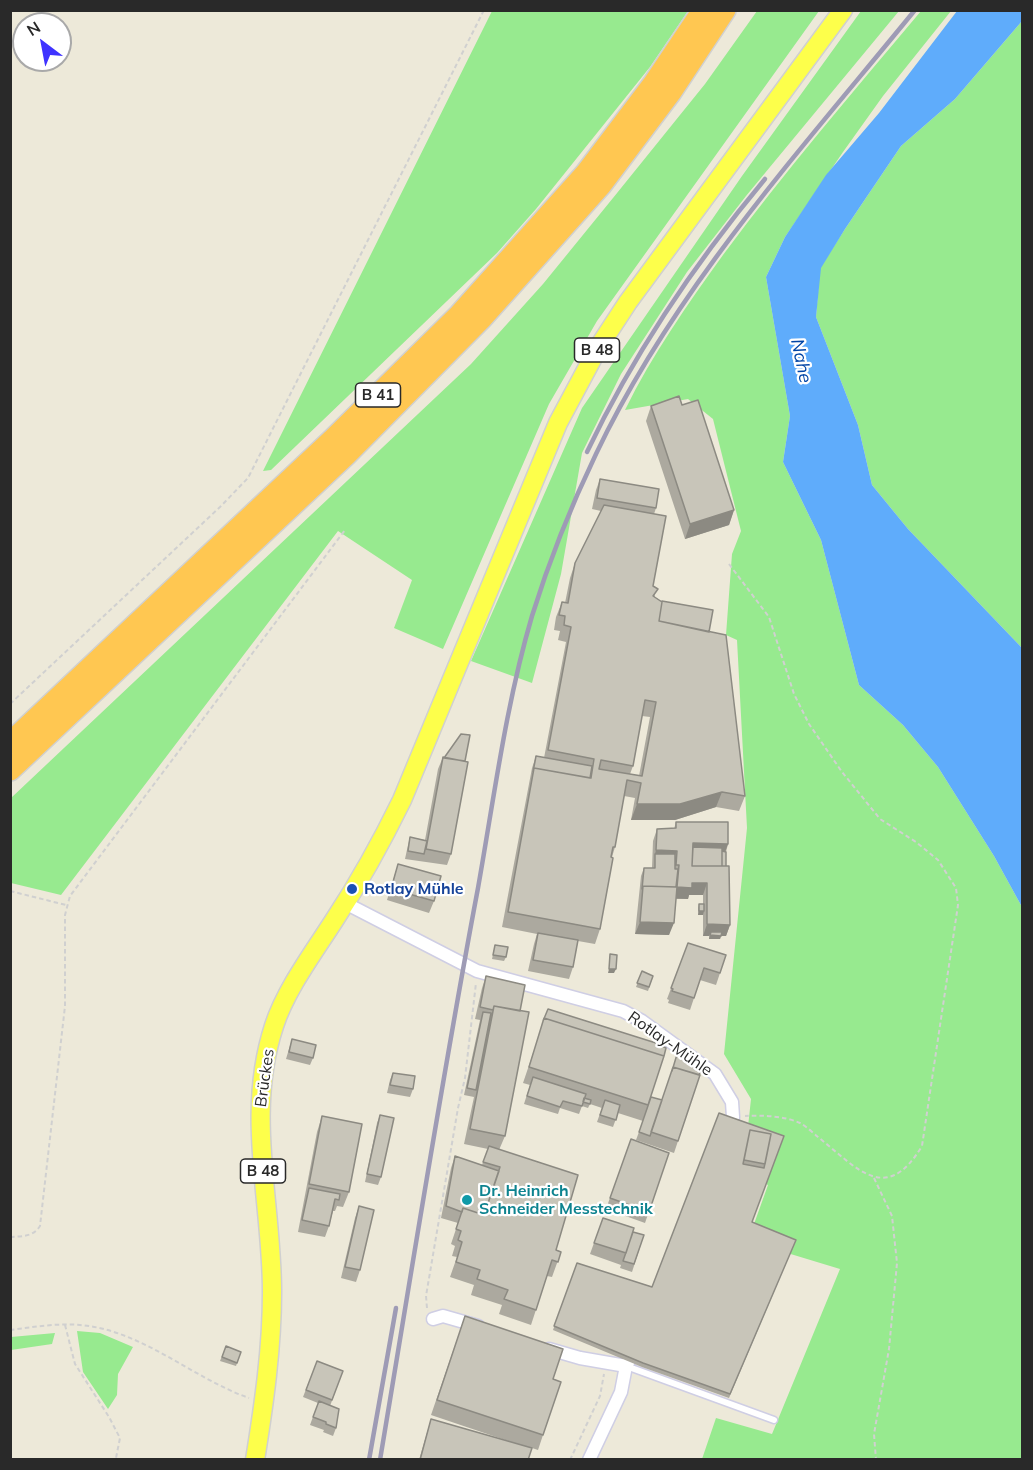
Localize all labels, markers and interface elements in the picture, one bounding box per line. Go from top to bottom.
north arrow [12,12,72,72]
text: N [23,17,44,40]
water label: Nahe [786,337,816,385]
road number: B 48 [574,338,620,362]
road number: B 41 [356,383,400,407]
place label: Rotlay Mühle [364,879,464,899]
marker: Rotlay Mühle [345,882,359,896]
street label: Rotlay-Mühle [624,1008,716,1080]
street label: Brückes [251,1048,279,1108]
road number: B 48 [240,1159,286,1183]
place label: Dr. Heinrich Schneider Messtechnik [479,1181,653,1219]
marker: Dr. Heinrich Schneider Messtechnik [460,1193,474,1207]

